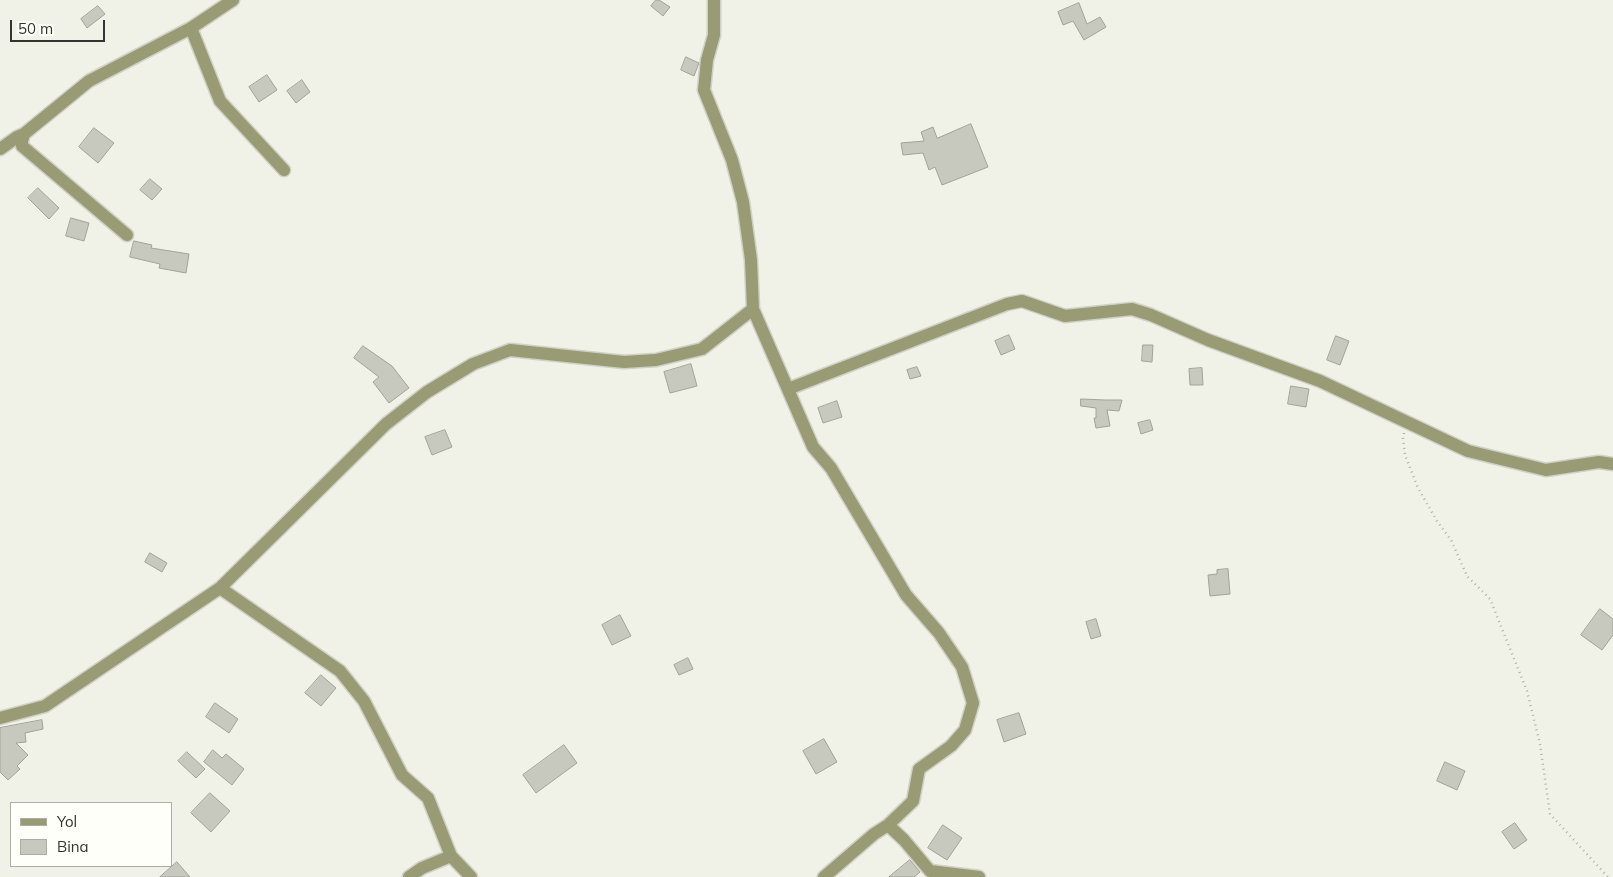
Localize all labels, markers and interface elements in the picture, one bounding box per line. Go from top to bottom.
scale bar [12,10,108,42]
text: 50 m [18,19,53,38]
legend [10,802,172,867]
text: Yol [57,812,77,831]
text: Bina [57,837,89,856]

